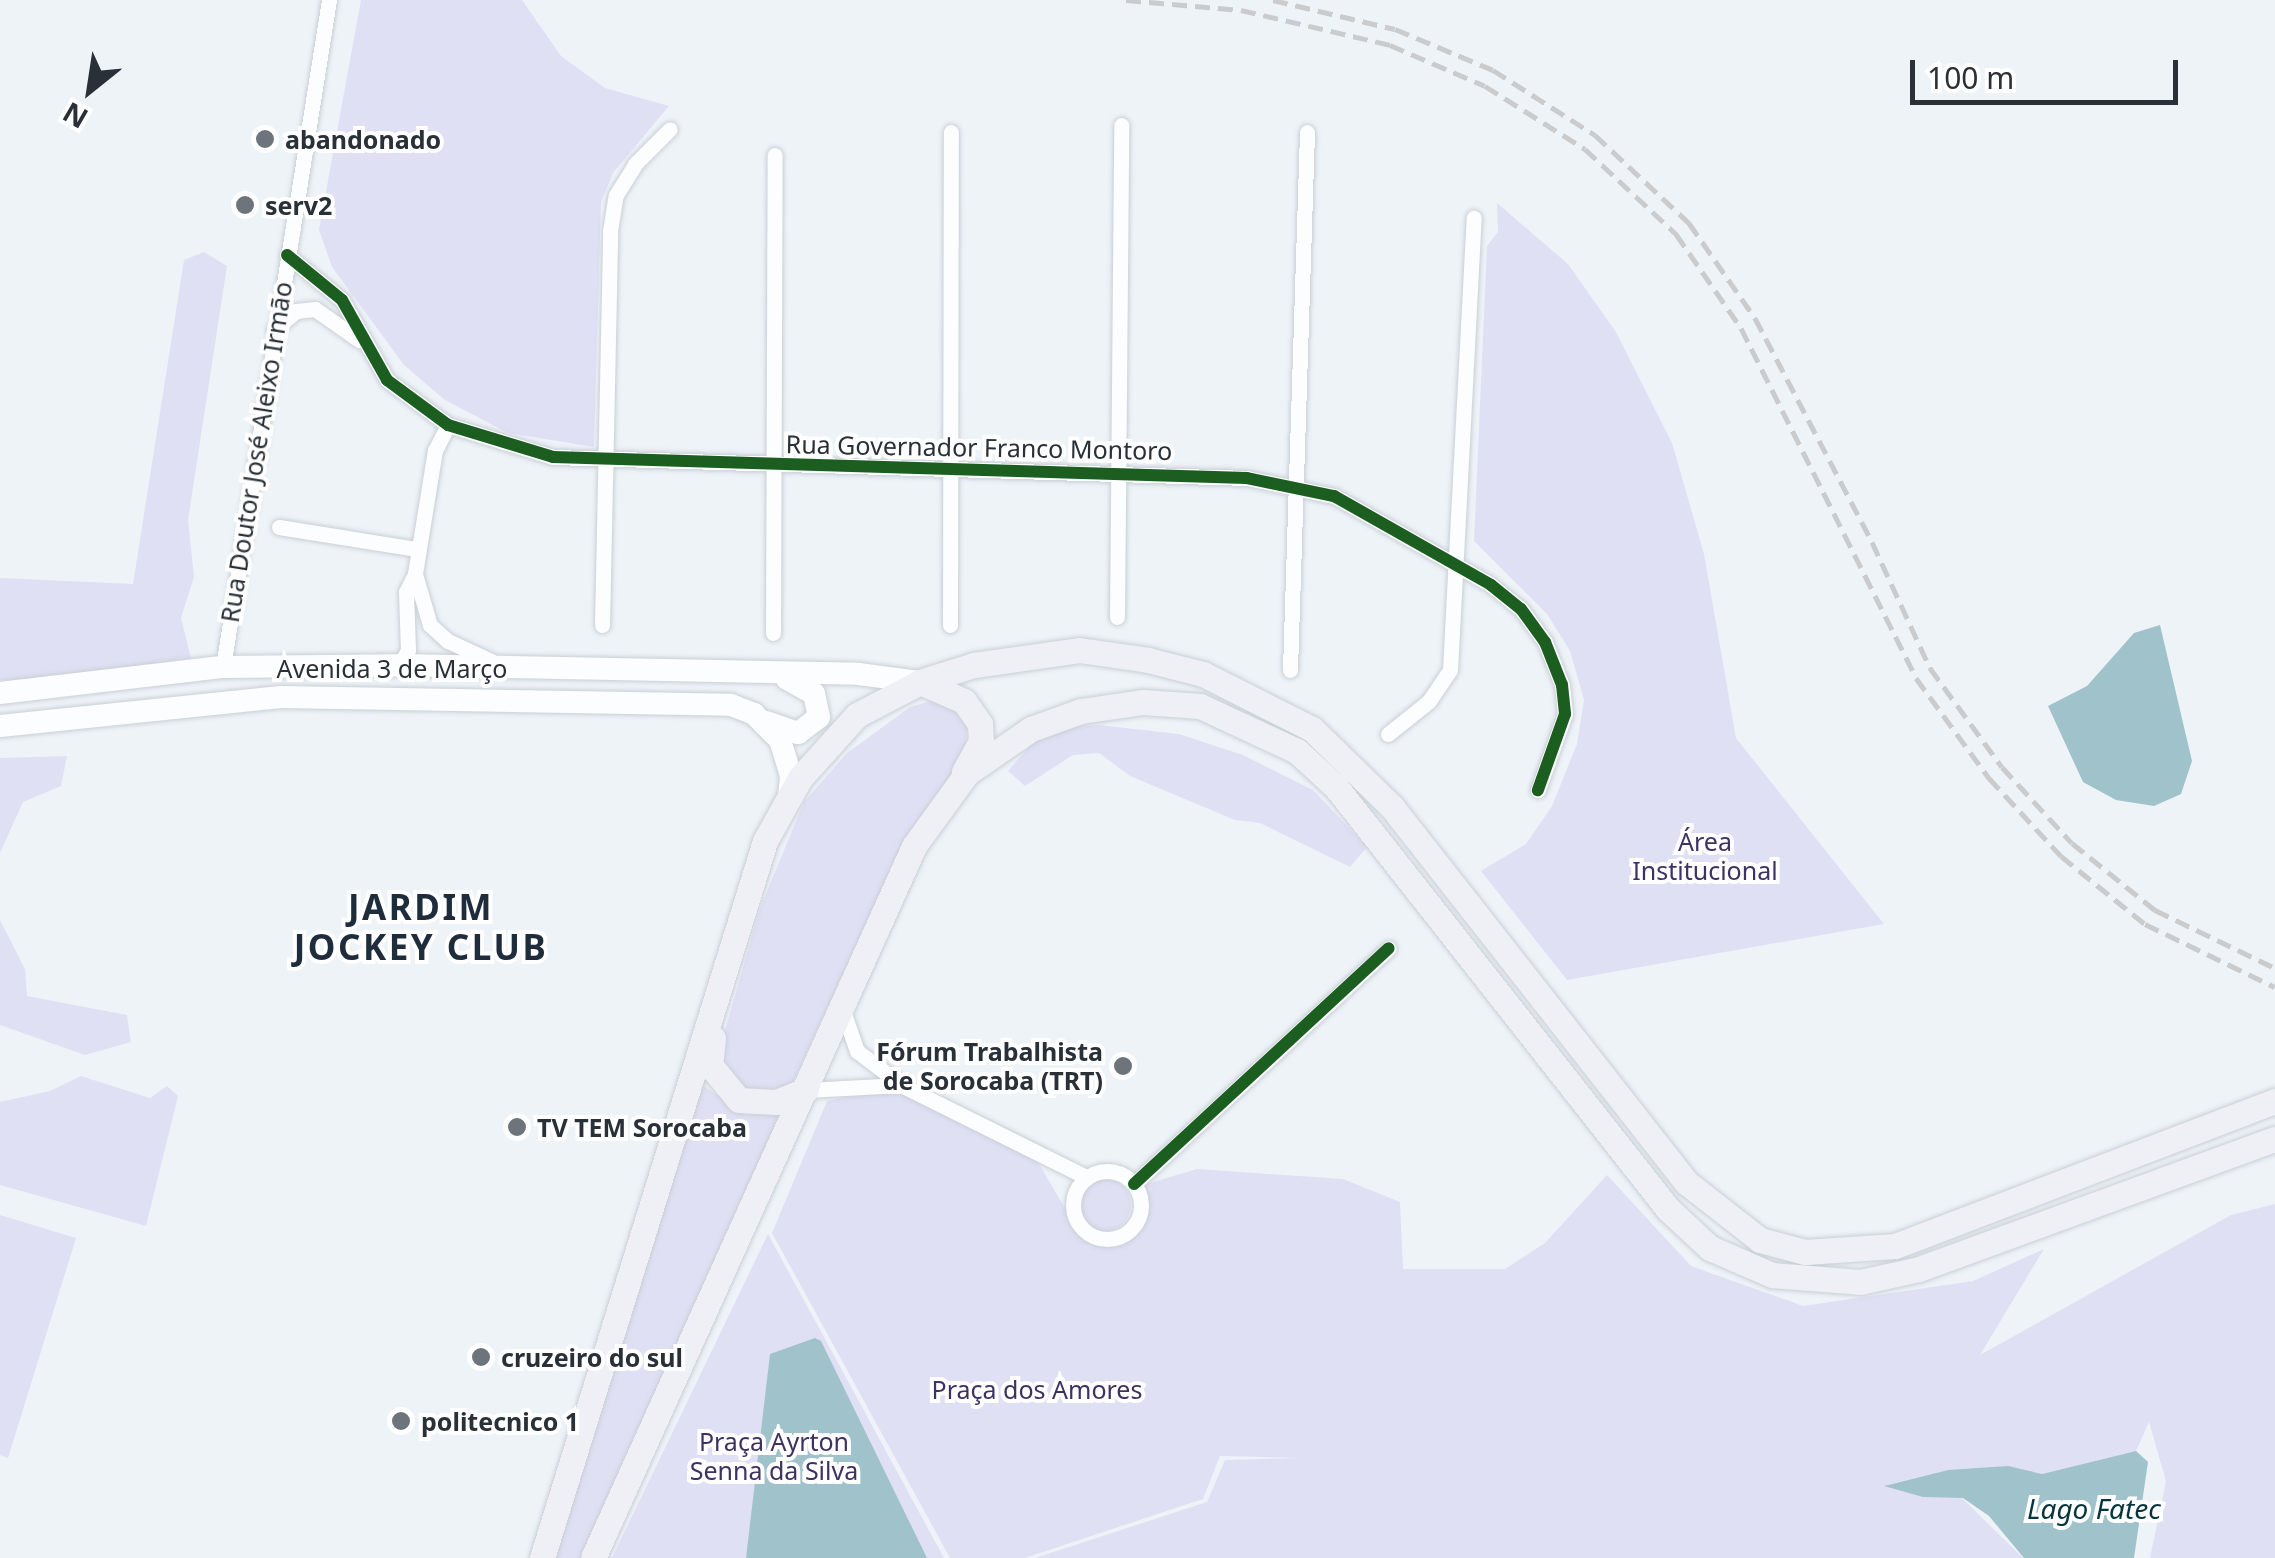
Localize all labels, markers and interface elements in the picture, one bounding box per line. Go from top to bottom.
north arrow [40,40,140,140]
scale bar [1915,40,2182,102]
text: 100 m [1927,57,2014,98]
text: N [56,94,94,138]
place label: abandonado [285,124,441,154]
marker: abandonado [254,128,276,150]
place label: serv2 [265,190,332,220]
marker: serv2 [234,194,256,216]
street label: Rua Doutor José Aleixo Irmão [214,280,298,624]
street label: Rua Governador Franco Montoro [786,429,1172,465]
street label: Avenida 3 de Março [277,653,507,683]
park label: Área Institucional [1632,827,1778,886]
district label: JARDIM JOCKEY CLUB [294,886,548,968]
place label: Fórum Trabalhista de Sorocaba (TRT) [876,1037,1103,1096]
marker: Fórum Trabalhista de Sorocaba (TRT) [1112,1055,1134,1077]
place label: TV TEM Sorocaba [537,1112,747,1142]
marker: TV TEM Sorocaba [506,1116,528,1138]
place label: cruzeiro do sul [501,1342,683,1372]
marker: cruzeiro do sul [470,1346,492,1368]
park label: Praça dos Amores [932,1374,1142,1404]
place label: politecnico 1 [421,1406,579,1436]
marker: politecnico 1 [390,1410,412,1432]
park label: Praça Ayrton Senna da Silva [690,1427,858,1486]
water label: Lago Fatec [2027,1491,2161,1525]

